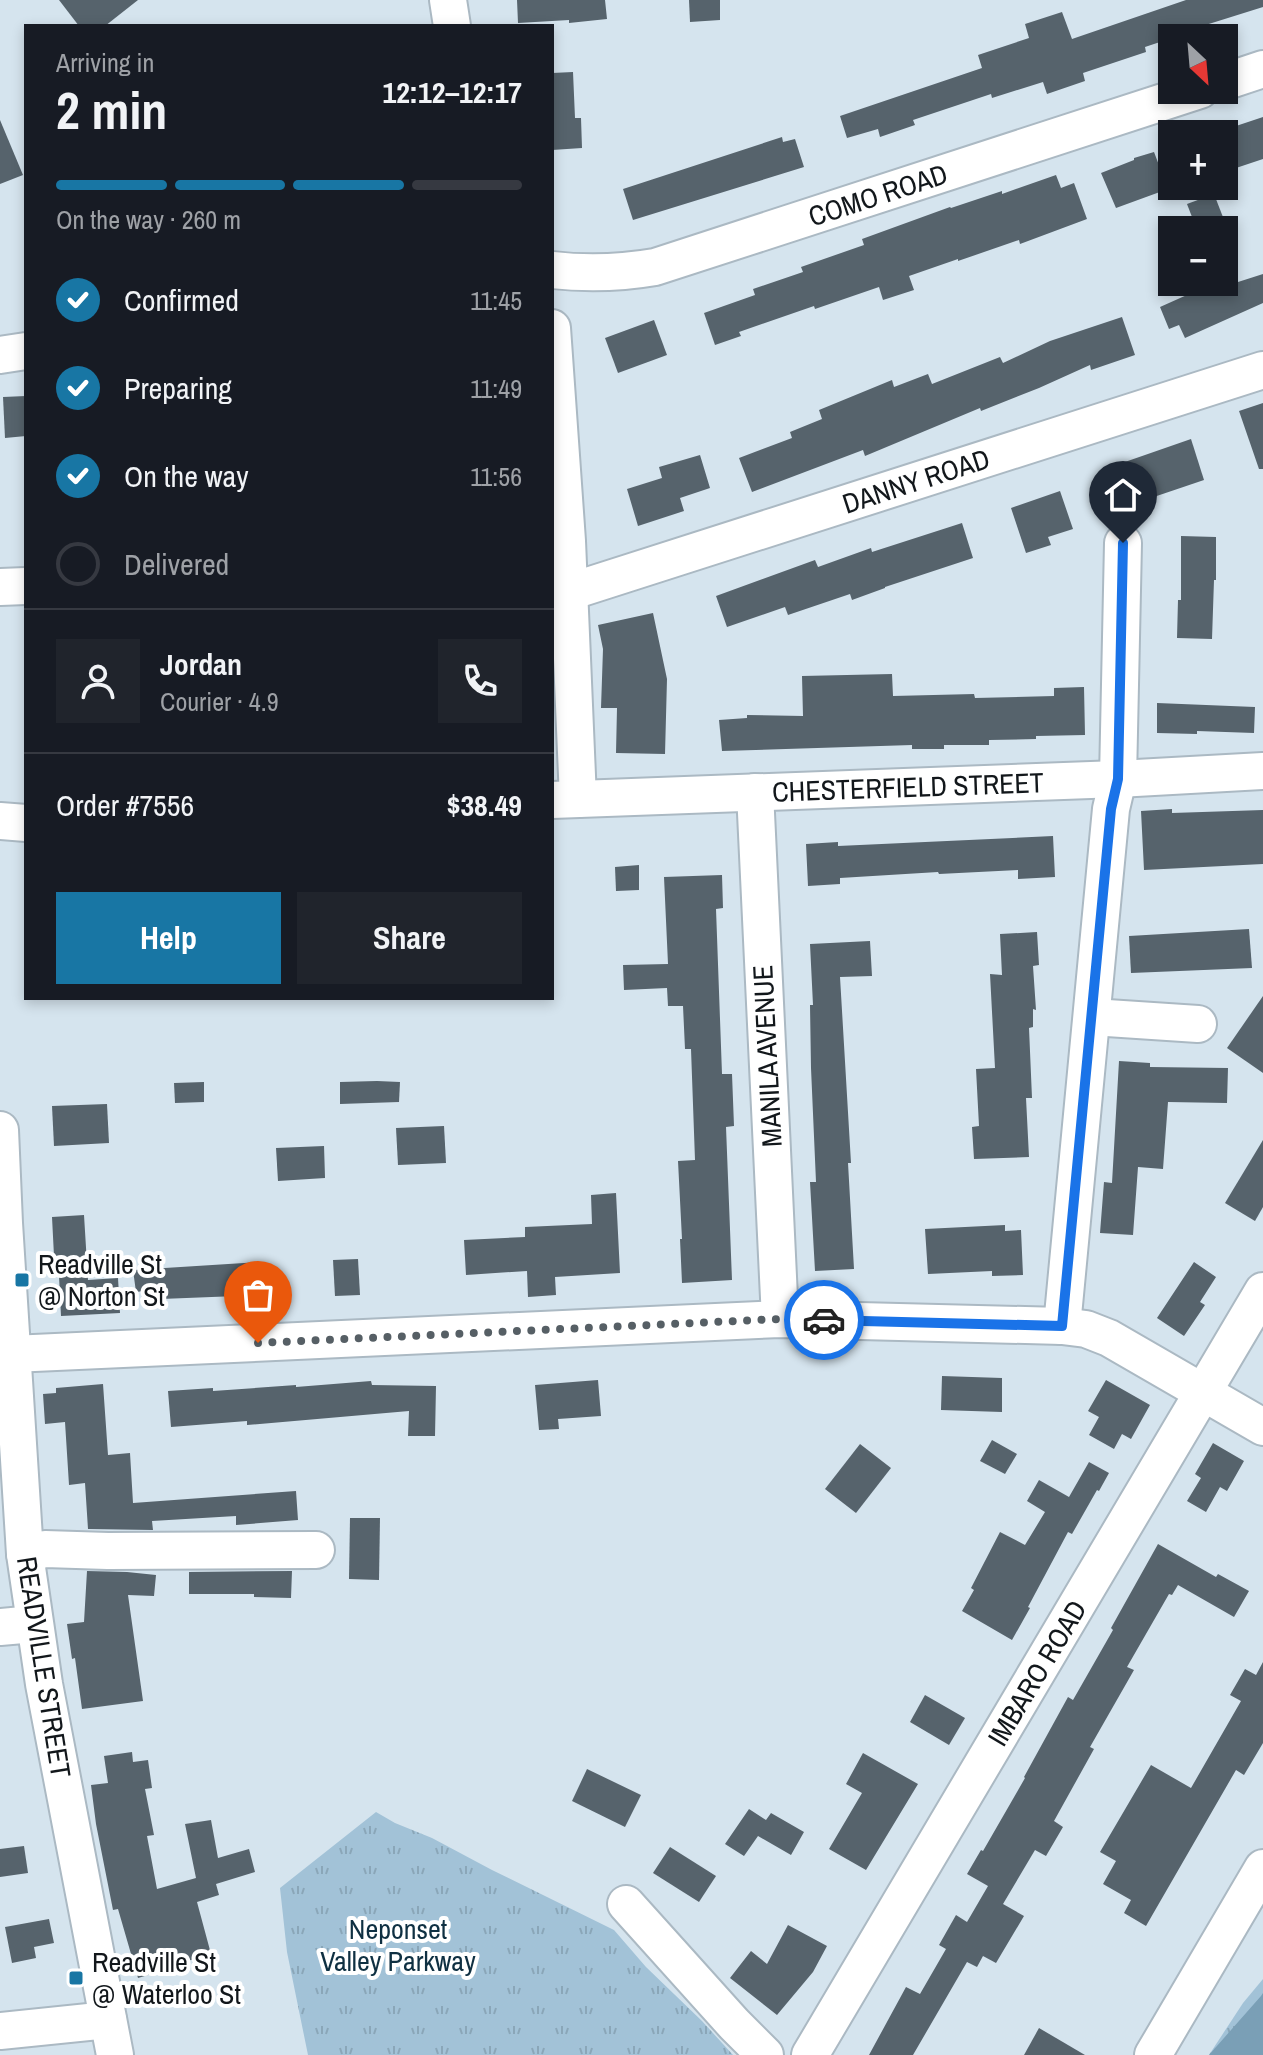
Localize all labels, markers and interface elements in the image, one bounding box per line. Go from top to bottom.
north arrow [1158,24,1238,104]
map controls [1158,24,1238,296]
text: Arriving in [56,45,154,80]
text: 12:12–12:17 [383,72,522,112]
text: 2 min [56,75,167,145]
button: + [1158,120,1238,200]
street label: COMO ROAD [804,155,952,235]
text: On the way · 260 m [56,202,241,237]
button: − [1158,216,1238,296]
icon: check [56,278,100,322]
text: Confirmed [124,280,239,320]
text: 11:45 [470,283,522,318]
icon: check [56,366,100,410]
text: Preparing [124,368,232,408]
text: 11:49 [470,371,522,406]
street label: DANNY ROAD [838,439,994,523]
icon: check [56,454,100,498]
text: On the way [124,456,248,496]
text: 11:56 [470,459,522,494]
pin [1089,461,1157,543]
icon: home [1101,473,1145,517]
text: Delivered [124,544,229,584]
button: person [56,639,140,723]
button: phone [438,639,522,723]
text: Jordan [160,644,242,684]
text: Courier · 4.9 [160,684,279,719]
street label: CHESTERFIELD STREET [772,763,1044,811]
text: Order #7556 [56,785,194,825]
text: $38.49 [447,785,522,825]
button: Help [56,892,281,984]
button: Share [297,892,522,984]
street label: MANILA AVENUE [743,964,791,1148]
place label: Readville St @ Norton St [38,1245,165,1315]
pin [224,1261,292,1343]
marker: Readville St @ Norton St [13,1271,31,1289]
icon: bag [236,1273,280,1317]
courier [784,1280,864,1360]
icon: car [802,1298,846,1342]
street label: READVILLE STREET [8,1554,80,1780]
street label: IMBARO ROAD [979,1593,1095,1753]
park label: Neponset Valley Parkway [320,1910,476,1980]
place label: Readville St @ Waterloo St [92,1943,241,2013]
marker: Readville St @ Waterloo St [67,1969,85,1987]

